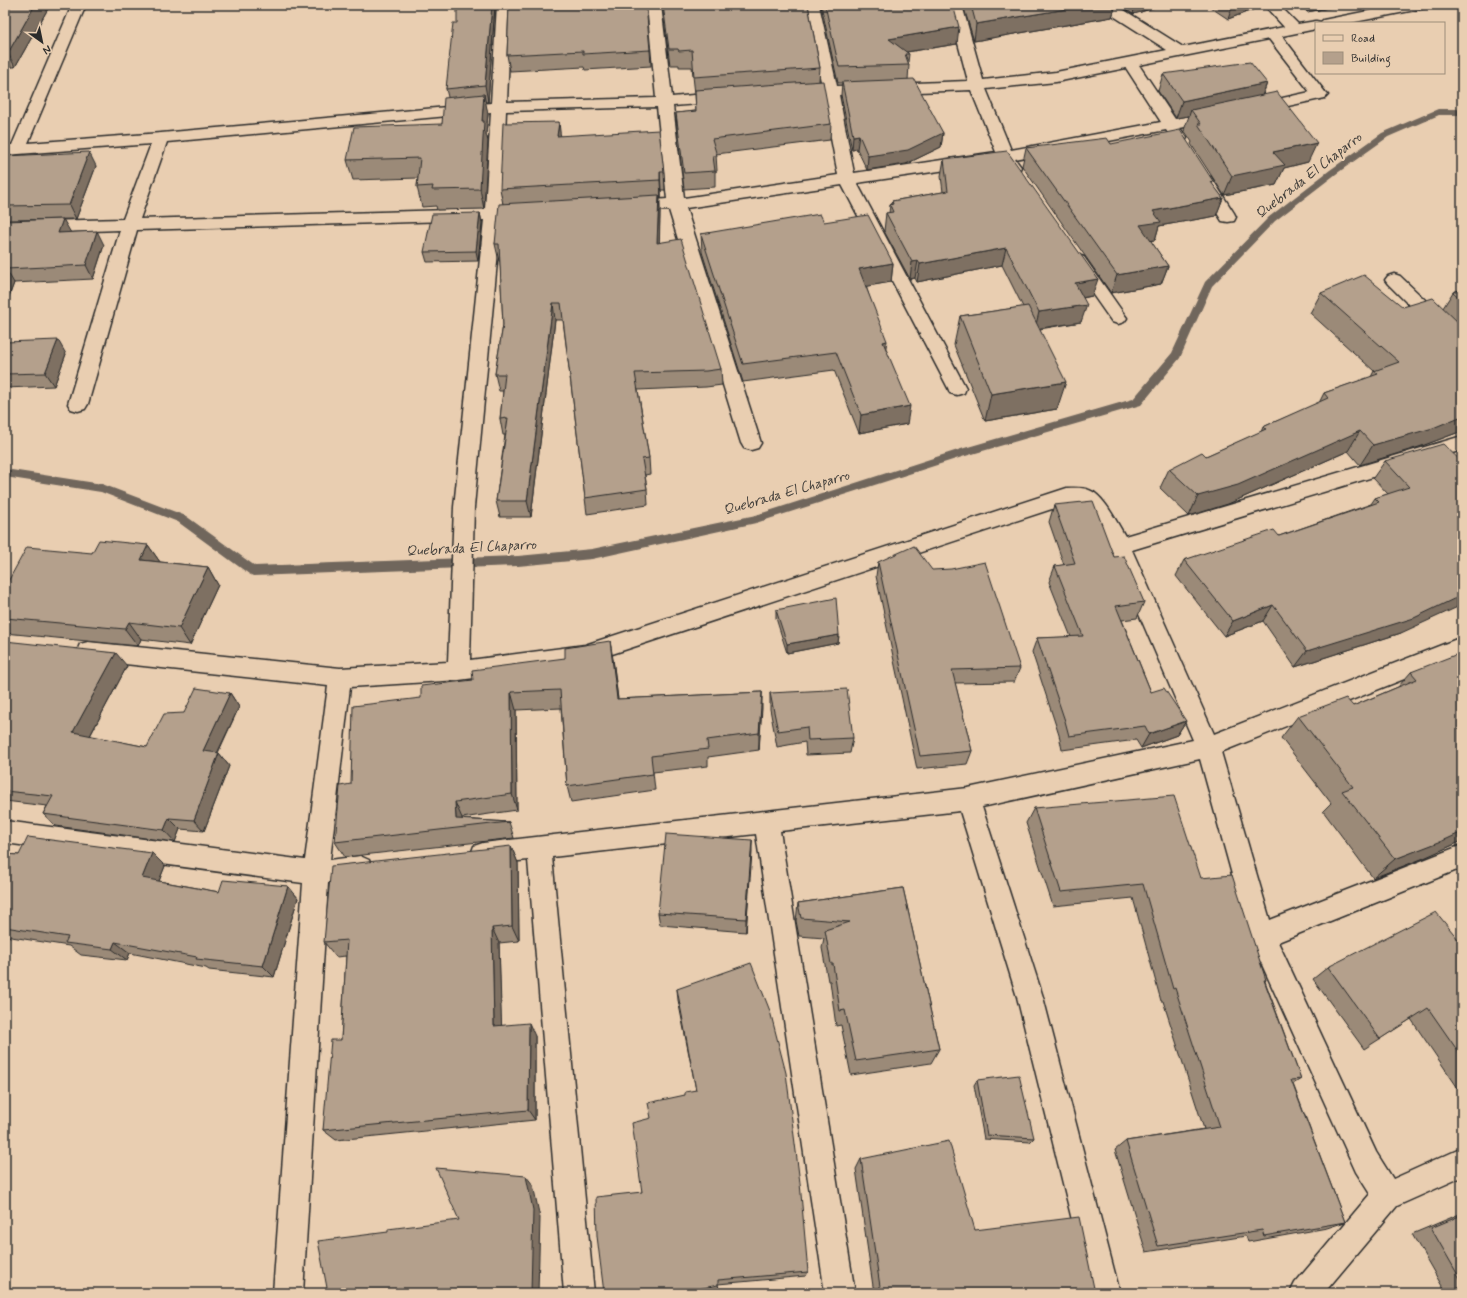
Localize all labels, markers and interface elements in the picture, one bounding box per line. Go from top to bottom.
north arrow [22,22,62,62]
legend [1315,22,1445,74]
text: Road [1351,31,1375,47]
text: N [40,42,54,57]
text: Building [1351,51,1391,68]
water label: Quebrada El Chaparro [1252,128,1366,223]
water label: Quebrada El Chaparro [721,466,852,520]
water label: Quebrada El Chaparro [405,536,537,560]

